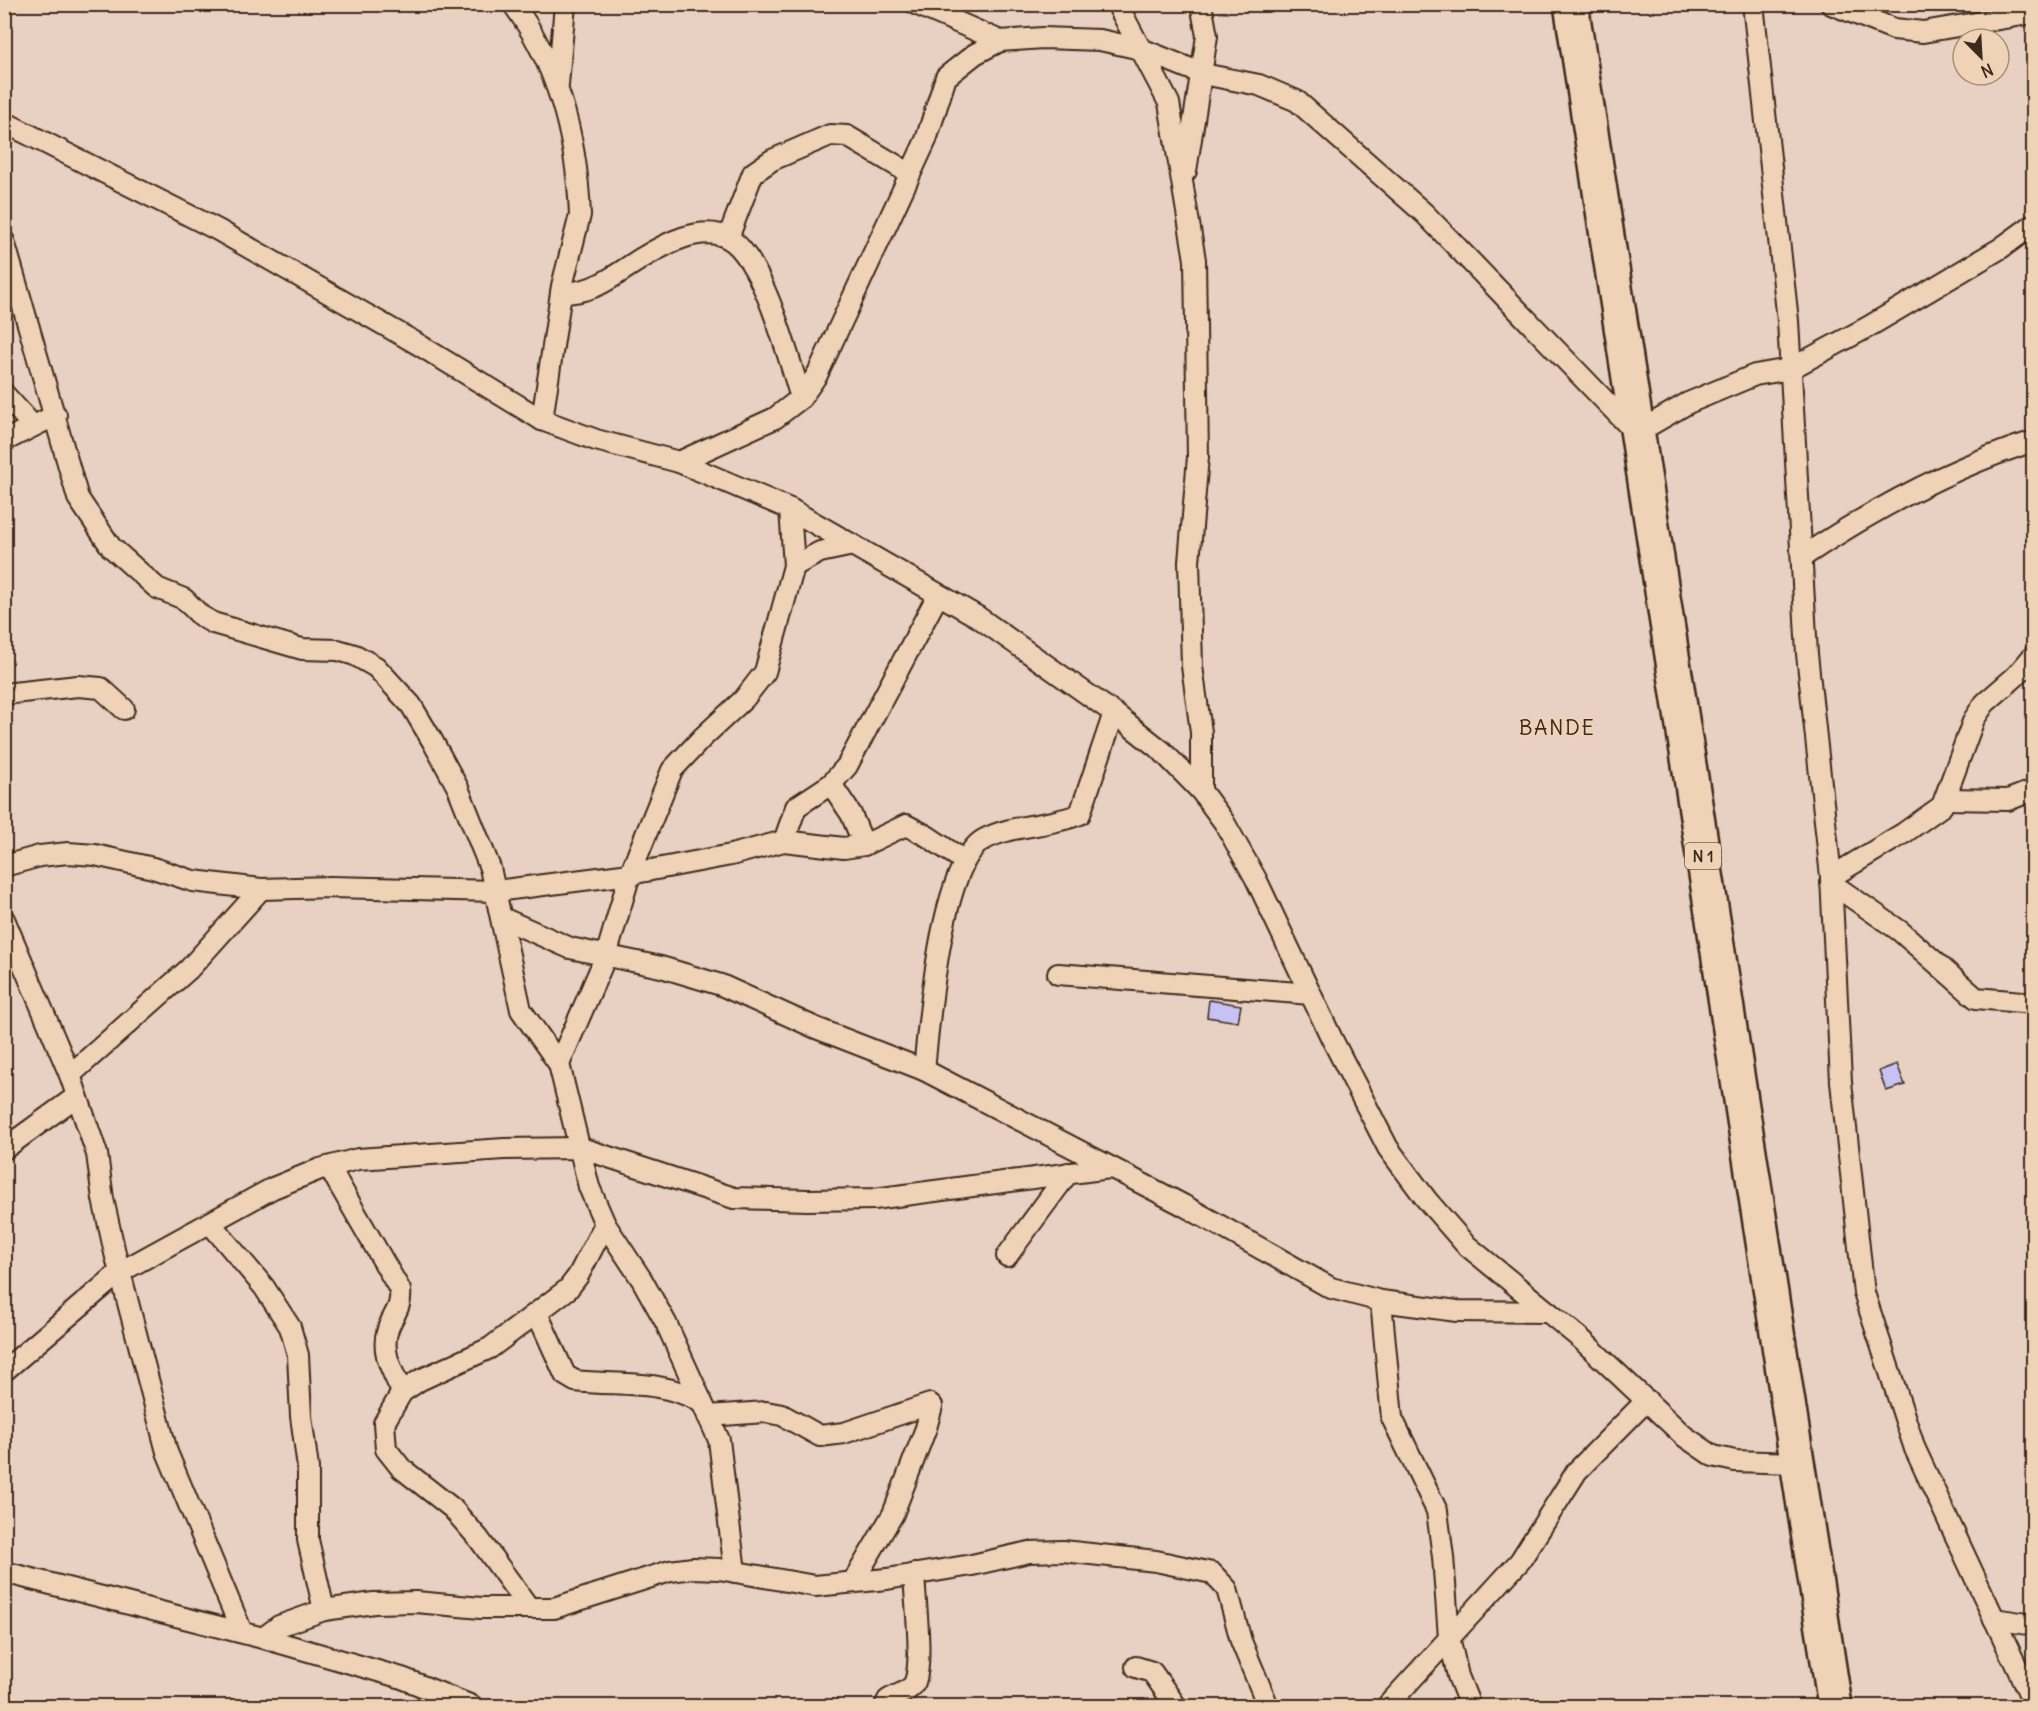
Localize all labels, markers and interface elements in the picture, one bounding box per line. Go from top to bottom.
north arrow [1951,27,2011,87]
text: N [1978,59,1996,82]
district label: BANDE [1519,714,1595,741]
road number: N 1 [1685,843,1721,869]

